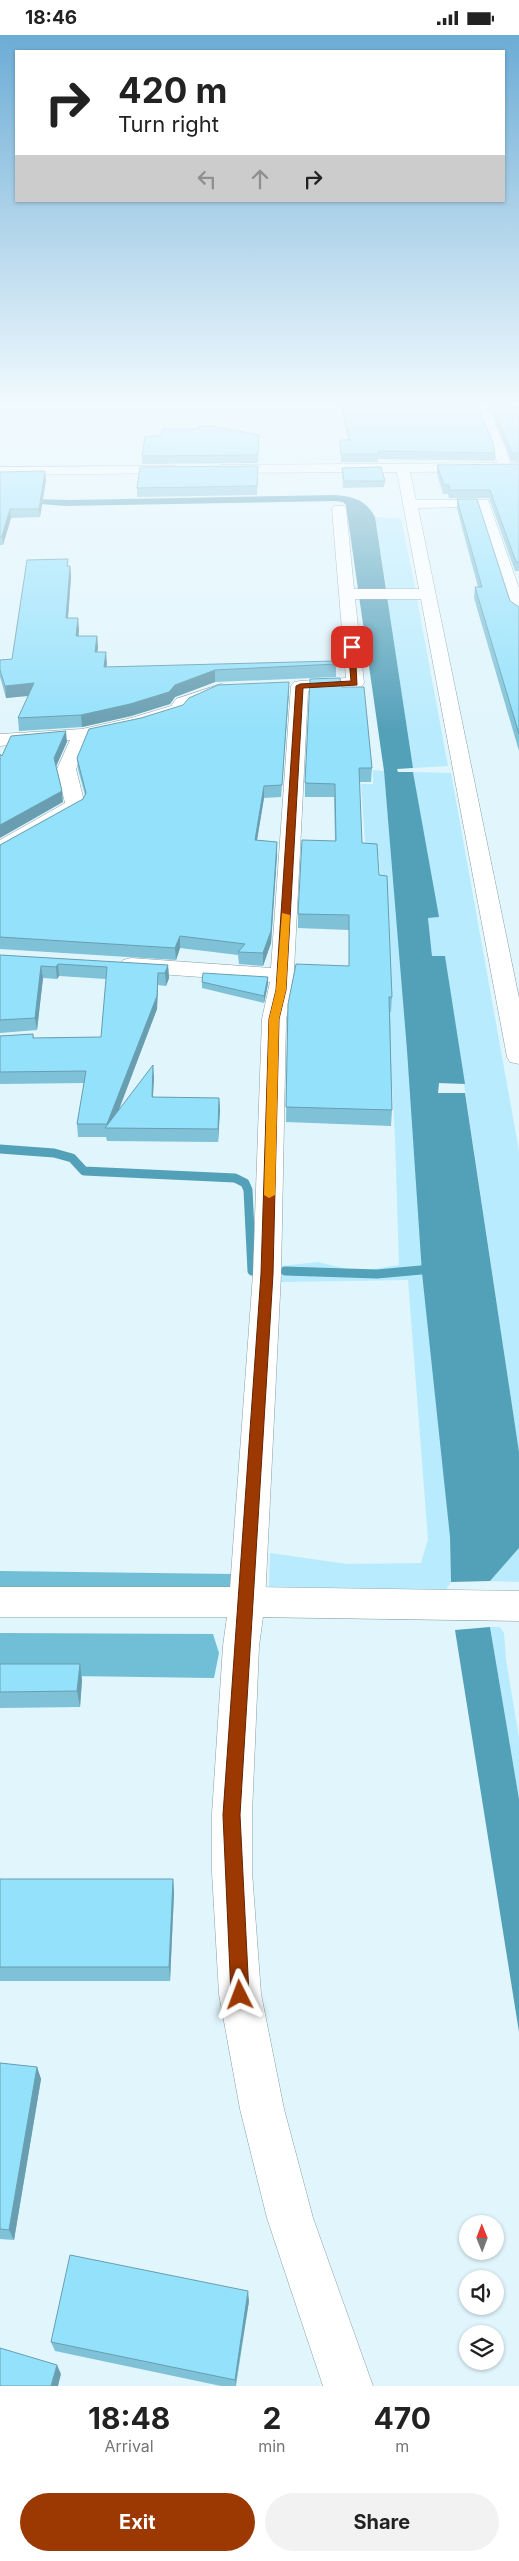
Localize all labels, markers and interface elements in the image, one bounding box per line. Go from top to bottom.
text: 18:46 [25,6,77,29]
text: 420 m [118,69,228,111]
icon: right [35,70,100,135]
text: Turn right [118,111,219,137]
icon: left [193,165,221,193]
icon: ahead [246,165,274,193]
icon: right [299,165,327,193]
pin [331,626,373,668]
icon: arrive [338,633,366,661]
position arrow [213,1968,265,2020]
north arrow [459,2215,504,2260]
map controls [459,2215,504,2370]
button: sound [459,2270,504,2315]
button: layers [459,2325,504,2370]
text: 18:48 [88,2400,170,2436]
text: 2 [262,2400,281,2436]
text: 470 [374,2400,431,2436]
text: Arrival [104,2436,154,2456]
text: min [258,2436,286,2456]
text: m [395,2436,409,2456]
button: Exit [20,2493,255,2551]
button: Share [265,2493,499,2551]

